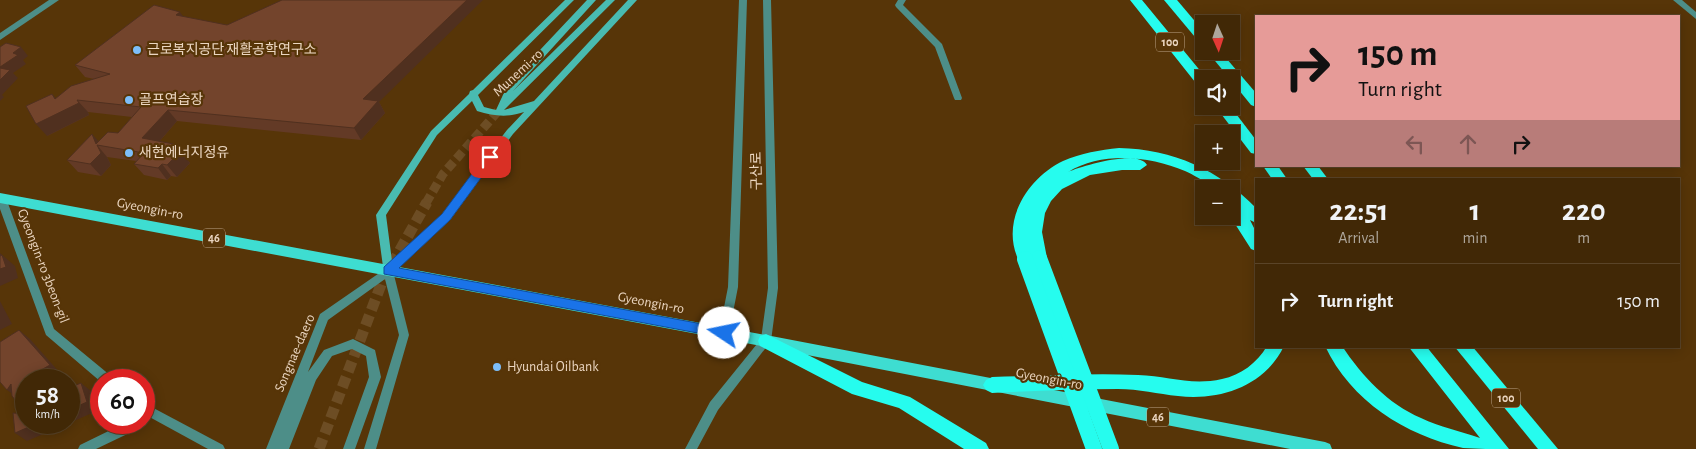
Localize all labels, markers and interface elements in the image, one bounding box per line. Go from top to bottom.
north arrow [1195,15,1240,60]
map controls [1195,15,1240,225]
road number: 100 [1156,32,1184,52]
icon: right [1275,35,1340,100]
text: 150 m [1358,37,1438,72]
place label: 근로복지공단 재활공학연구소 [147,41,317,57]
marker: 근로복지공단 재활공학연구소 [131,44,143,56]
street label: Munemi-ro [491,47,545,99]
button: sound [1195,70,1240,115]
text: Turn right [1358,78,1442,100]
place label: 골프연습장 [139,92,204,107]
marker: 골프연습장 [123,94,135,106]
button: + [1195,125,1240,170]
icon: left [1401,130,1429,158]
icon: ahead [1454,130,1482,158]
icon: right [1507,130,1535,158]
pin [469,136,511,178]
icon: arrive [476,143,504,171]
place label: 새현에너지정유 [139,144,229,160]
marker: 새현에너지정유 [123,147,135,159]
street label: 구산로 [749,151,764,190]
button: − [1195,180,1240,225]
street label: Gyeongin-ro [116,196,185,222]
text: 22:51 [1329,196,1388,226]
text: 1 [1470,196,1480,226]
text: 220 [1562,196,1606,226]
street label: Gyeongin-ro 3beon-gil [15,207,71,325]
road number: 46 [203,228,225,248]
text: Arrival [1338,230,1379,246]
text: min [1463,230,1487,246]
text: m [1577,230,1590,246]
icon: right [1275,287,1303,315]
street label: Gyeongin-ro [617,290,686,316]
text: Turn right [1318,292,1393,311]
text: 150 m [1617,292,1660,311]
position arrow [697,306,749,358]
street label: Songnae-daero [272,312,318,394]
place label: Hyundai Oilbank [507,360,599,374]
marker: Hyundai Oilbank [491,361,503,373]
street label: Gyeongin-ro [1015,366,1084,392]
speed limit sign: 60 [90,369,155,434]
text: 58 [36,383,59,408]
road number: 100 [1492,388,1520,408]
text: km/h [35,408,60,420]
road number: 46 [1147,408,1169,427]

